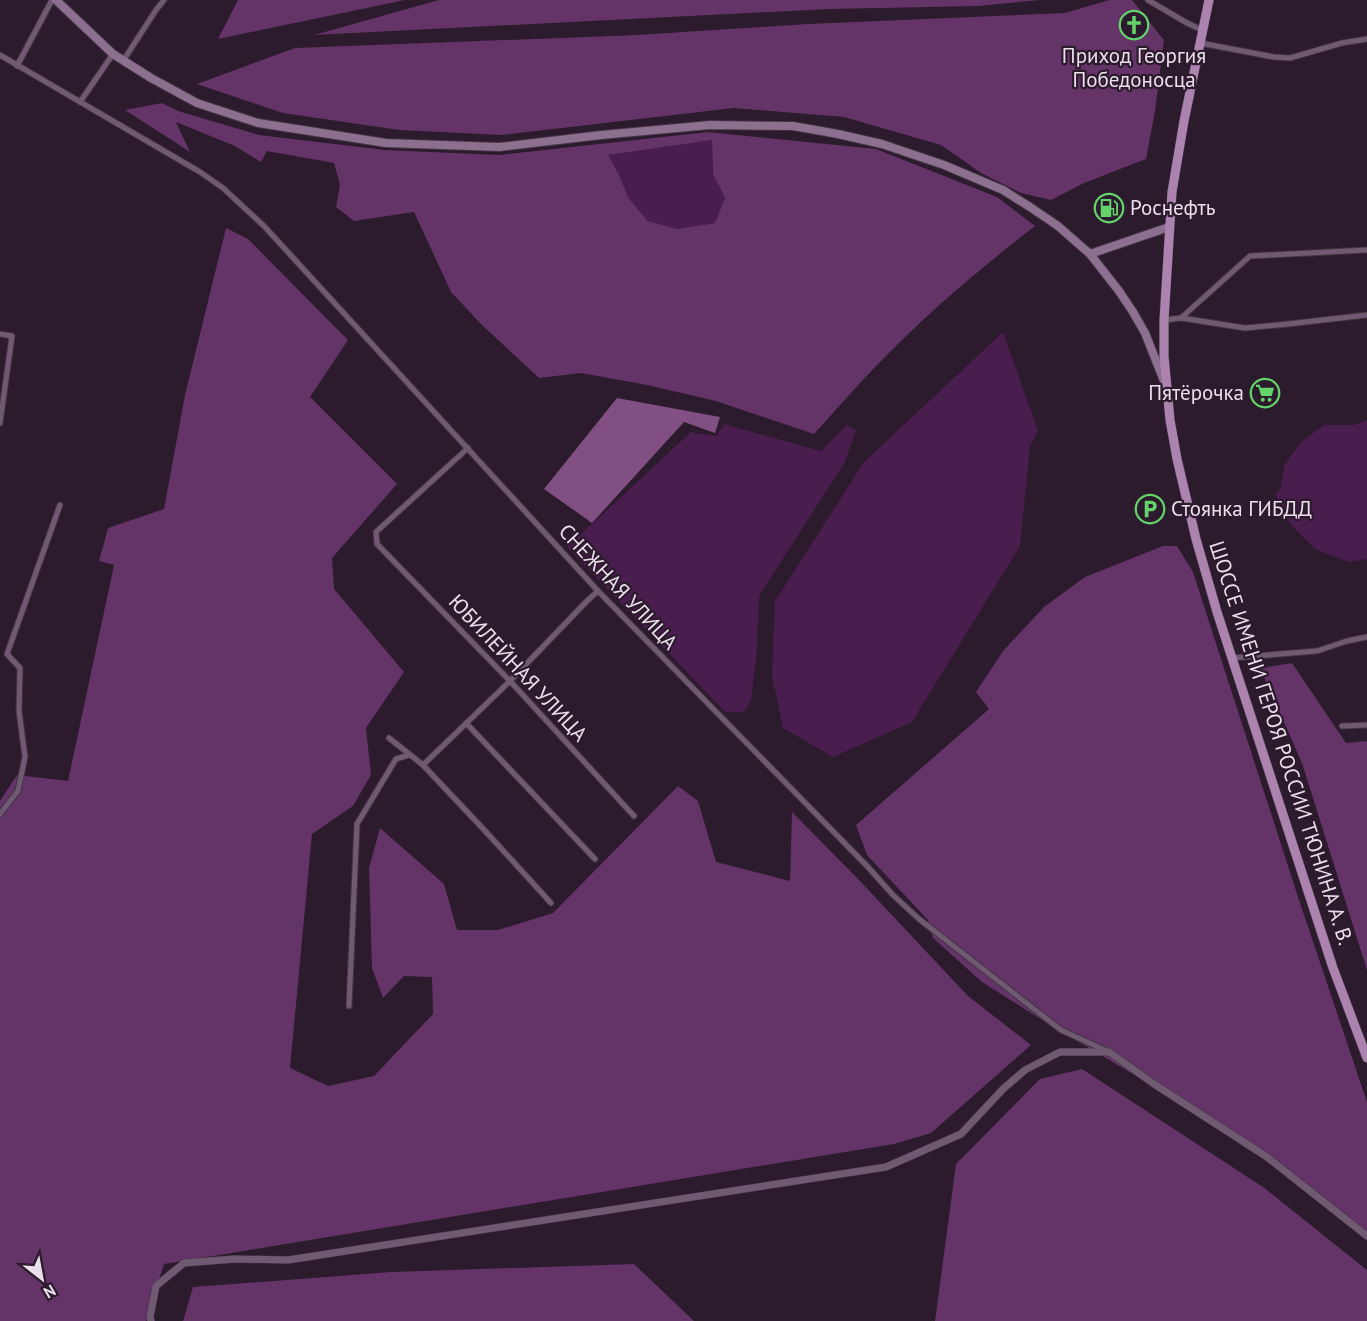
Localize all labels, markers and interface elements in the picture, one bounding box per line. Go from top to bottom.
church icon: Приход Георгия Победоносца [1118,9,1150,41]
place label: Приход Георгия Победоносца [1062,42,1206,93]
fuel station icon: Роснефть [1093,192,1125,224]
place label: Роснефть [1130,194,1216,221]
supermarket icon: Пятёрочка [1249,377,1281,409]
place label: Пятёрочка [1148,379,1244,406]
parking icon: Стоянка ГИБДД [1134,493,1166,525]
place label: Стоянка ГИБДД [1171,495,1312,522]
street label: СНЕЖНАЯ УЛИЦА [553,518,684,656]
street label: ШОССЕ ИМЕНИ ГЕРОЯ РОССИИ ТЮНИНА А. В. [1203,537,1360,948]
street label: ЮБИЛЕЙНАЯ УЛИЦА [443,588,594,747]
north arrow [12,1249,72,1309]
text: N [40,1281,59,1303]

